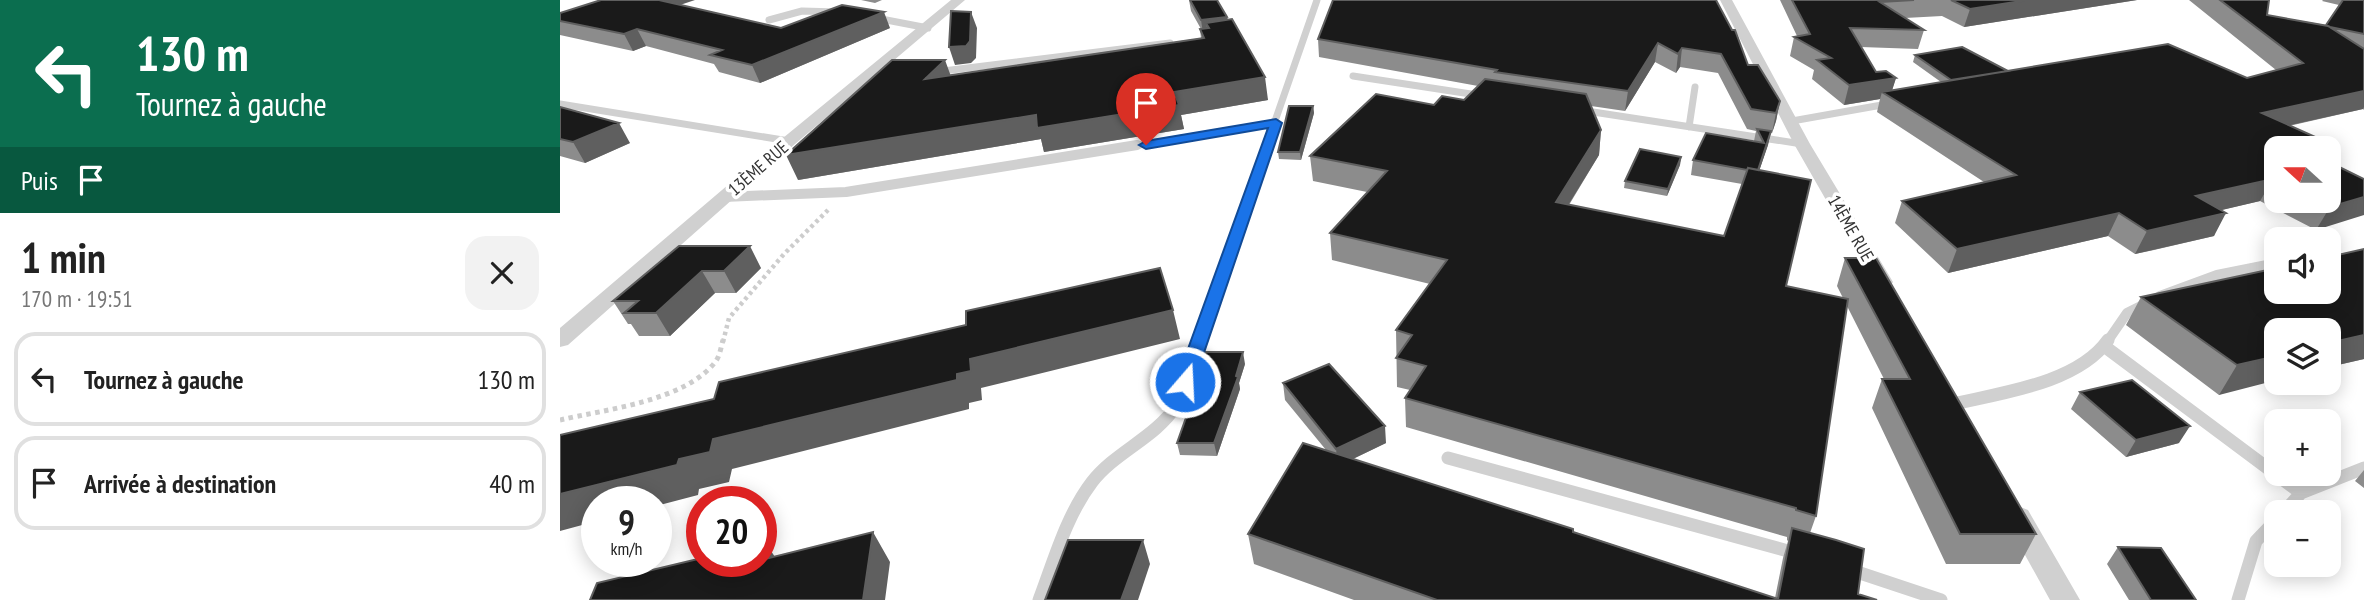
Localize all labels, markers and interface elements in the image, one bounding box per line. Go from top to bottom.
text: 130 m [136,21,249,85]
icon: left [21,28,112,119]
pin [1116,73,1176,145]
text: Tournez à gauche [136,83,327,125]
icon: arrive [1127,84,1165,122]
street label: 13ÈME RUE [723,135,793,201]
north arrow [2264,136,2342,214]
map controls [2264,136,2341,577]
icon: arrive [72,161,110,199]
text: Puis [21,164,58,197]
street label: 14ÈME RUE [1823,191,1879,265]
button: sound [2264,227,2341,304]
text: 1 min [21,230,106,285]
button: close [465,236,539,310]
text: 170 m · 19:51 [21,284,133,313]
button: layers [2264,318,2341,395]
position arrow [1148,345,1222,419]
icon: left [25,360,63,398]
text: Tournez à gauche [84,363,244,396]
text: 130 m [477,363,535,396]
button: + [2264,409,2341,486]
icon: arrive [25,464,63,502]
text: Arrivée à destination [84,467,276,500]
text: 40 m [489,467,535,500]
speed limit sign: 20 [686,486,777,577]
text: 9 [618,499,635,545]
button: − [2264,500,2341,577]
text: km/h [611,537,642,560]

